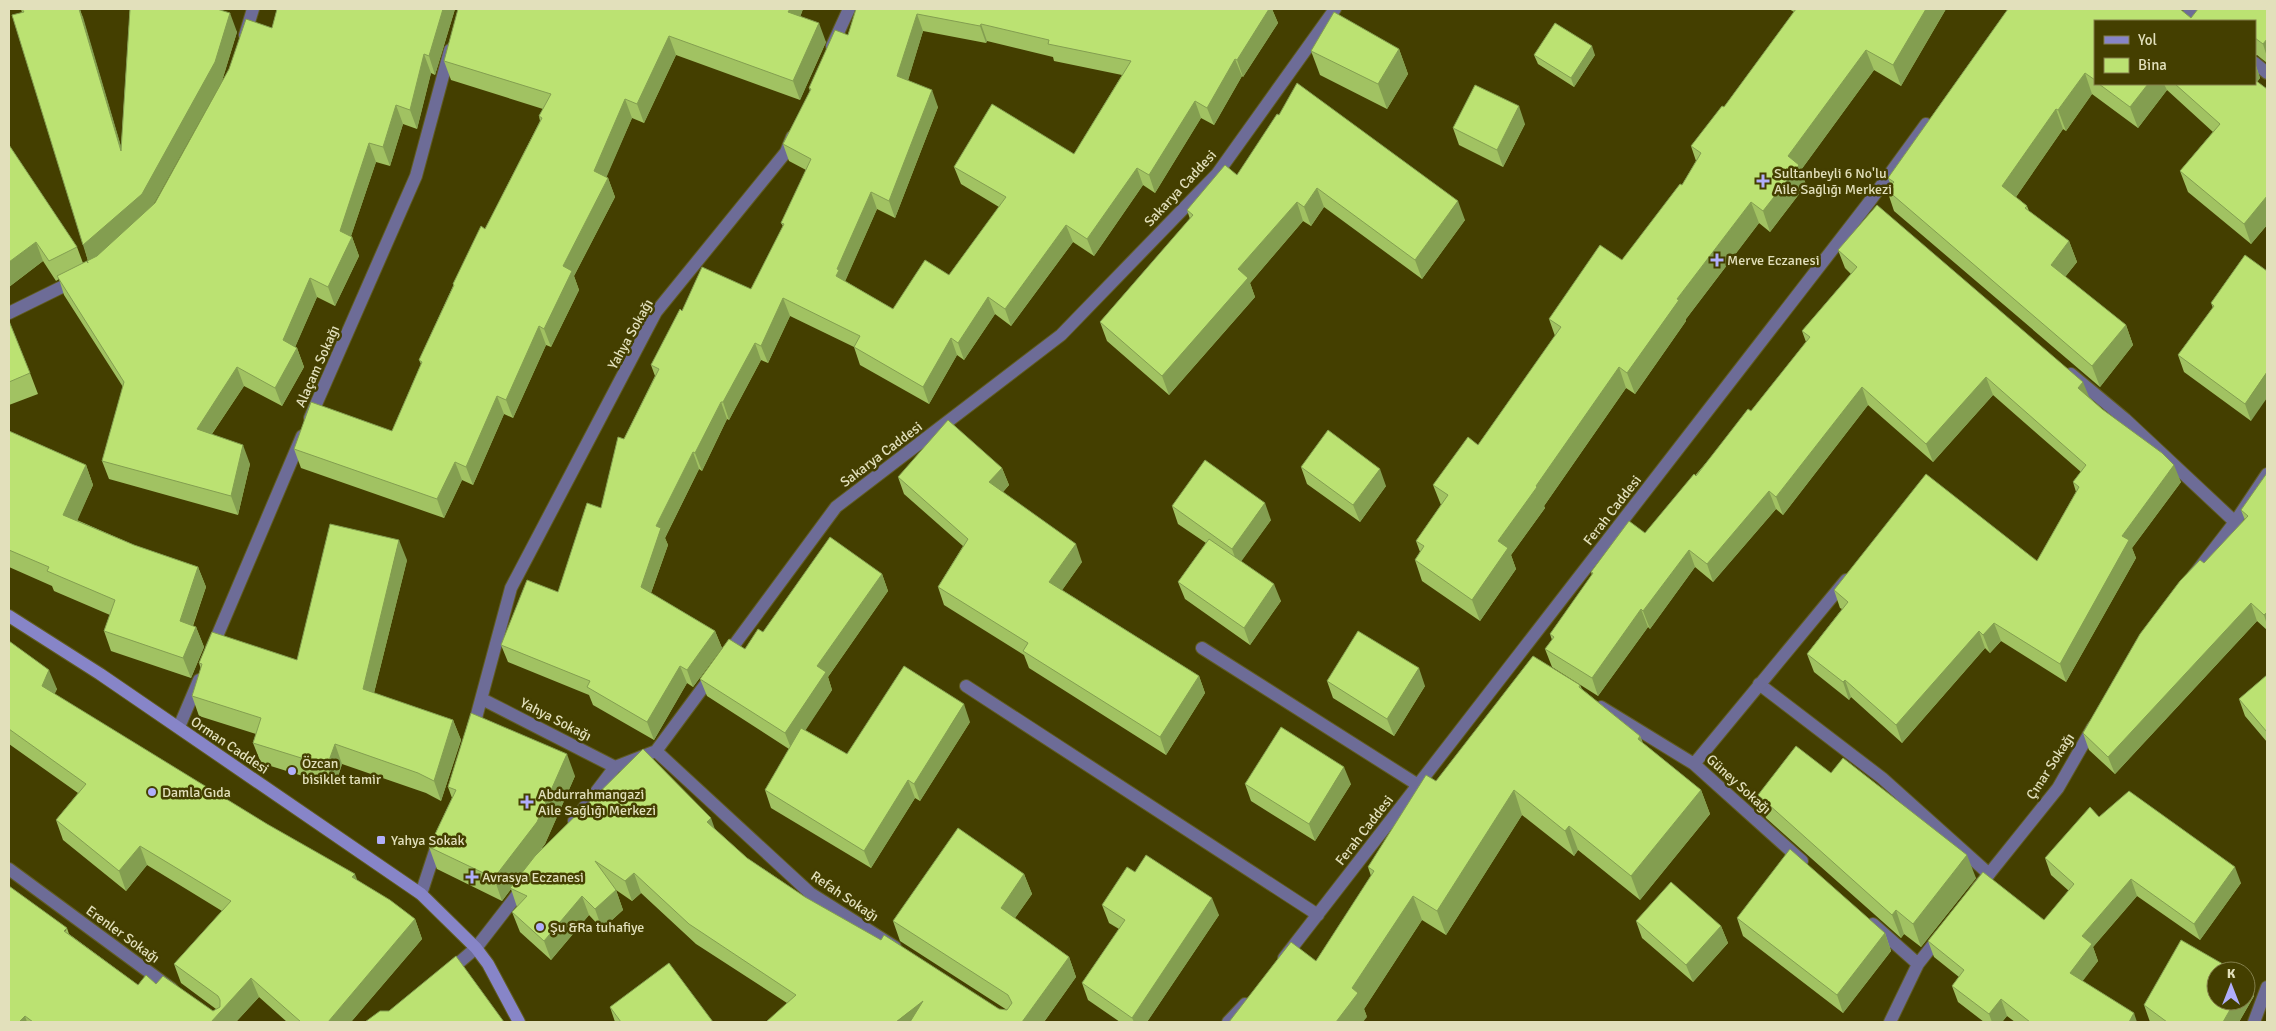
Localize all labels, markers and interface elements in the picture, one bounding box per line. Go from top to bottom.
legend [2094,20,2256,85]
text: Yol [2138,31,2157,49]
text: Bina [2138,56,2167,74]
street label: Sakarya Caddesi [1141,147,1220,230]
place label: Sultanbeyli 6 No'lu Aile Sağlığı Merkezi [1774,165,1892,198]
marker: Sultanbeyli 6 No'lu Aile Sağlığı Merkezi [1756,174,1770,188]
place label: Merve Eczanesi [1727,252,1819,269]
marker: Merve Eczanesi [1711,254,1723,266]
street label: Yahya Sokağı [604,296,657,372]
street label: Alaçam Sokağı [292,323,343,410]
street label: Sakarya Caddesi [837,418,926,491]
street label: Ferah Caddesi [1580,472,1645,549]
street label: Yahya Sokağı [517,694,594,745]
street label: Orman Caddesi [187,713,272,778]
street label: Çınar Sokağı [2023,730,2078,803]
street label: Güney Sokağı [1703,751,1774,818]
place label: Özcan bisiklet tamir [302,755,382,788]
marker: Özcan bisiklet tamir [286,765,298,777]
place label: Damla Gıda [162,784,231,801]
marker: Damla Gıda [146,786,158,798]
place label: Abdurrahmangazi Aile Sağlığı Merkezi [538,786,656,819]
street label: Ferah Caddesi [1332,792,1397,869]
marker: Abdurrahmangazi Aile Sağlığı Merkezi [520,795,534,809]
place label: Yahya Sokak [391,832,465,849]
marker: Yahya Sokak [375,834,387,846]
street label: Refah Sokağı [808,868,882,925]
place label: Avrasya Eczanesi [482,869,584,886]
marker: Avrasya Eczanesi [466,871,478,883]
street label: Erenler Sokağı [83,902,163,967]
place label: Şu &Ra tuhafiye [550,919,644,936]
marker: Şu &Ra tuhafiye [534,921,546,933]
north arrow [2206,961,2256,1011]
text: K [2227,965,2236,982]

